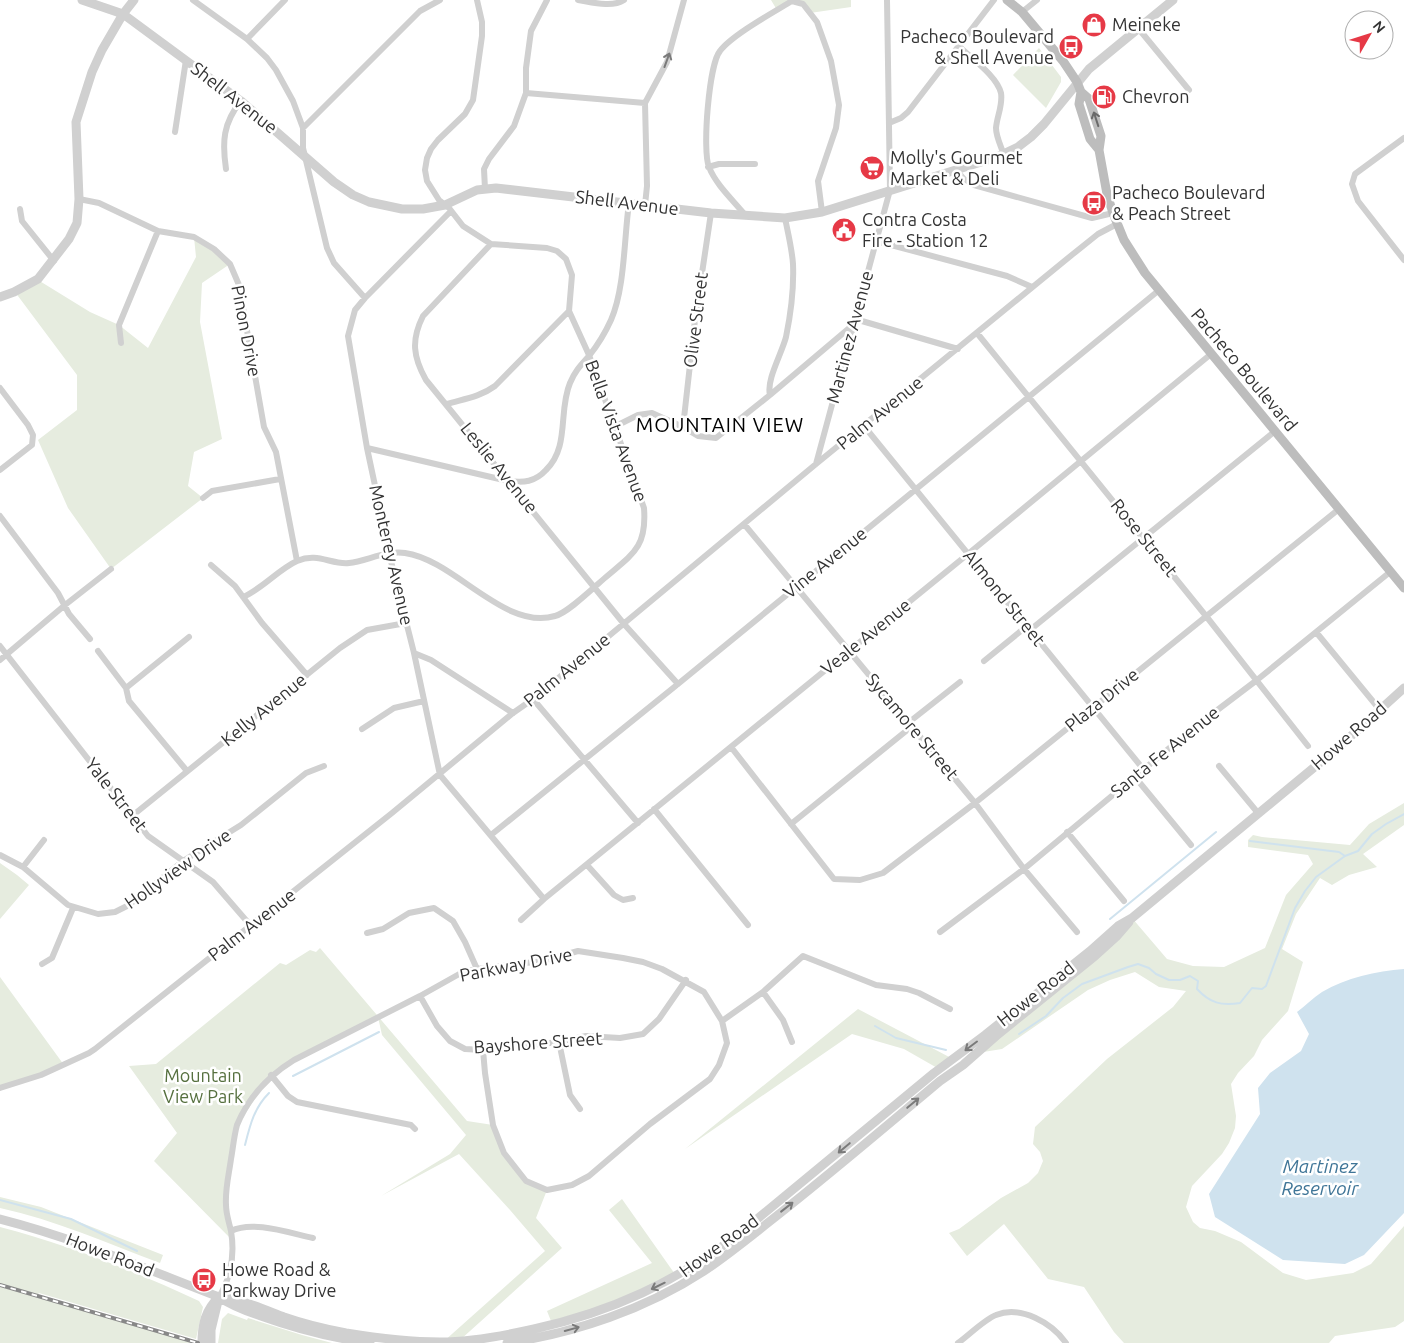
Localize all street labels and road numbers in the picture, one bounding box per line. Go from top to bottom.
street label: Shell Avenue [188,57,282,137]
street label: Shell Avenue [574,186,680,218]
street label: Martinez Avenue [822,268,876,405]
street label: Olive Street [679,271,711,369]
street label: Pinon Drive [228,283,266,378]
street label: Pacheco Boulevard [1188,304,1302,435]
street label: Bella Vista Avenue [582,357,652,504]
street label: Palm Avenue [832,371,926,453]
street label: Leslie Avenue [457,418,542,517]
street label: Monterey Avenue [366,483,418,627]
street label: Rose Street [1107,495,1182,580]
street label: Vine Avenue [779,523,870,602]
street label: Almond Street [960,545,1050,649]
street label: Veale Avenue [817,594,914,678]
street label: Palm Avenue [519,628,613,710]
street label: Plaza Drive [1061,663,1142,735]
street label: Kelly Avenue [217,669,310,750]
street label: Sycamore Street [862,669,963,784]
street label: Howe Road [1307,697,1390,773]
street label: Santa Fe Avenue [1106,701,1223,801]
street label: Yale Street [82,754,152,835]
street label: Hollyview Drive [120,824,234,912]
street label: Palm Avenue [204,884,299,964]
street label: Parkway Drive [458,943,574,985]
street label: Howe Road [993,957,1078,1030]
street label: Bayshore Street [473,1028,603,1056]
street label: Howe Road [675,1210,762,1280]
street label: Howe Road [64,1228,157,1280]

